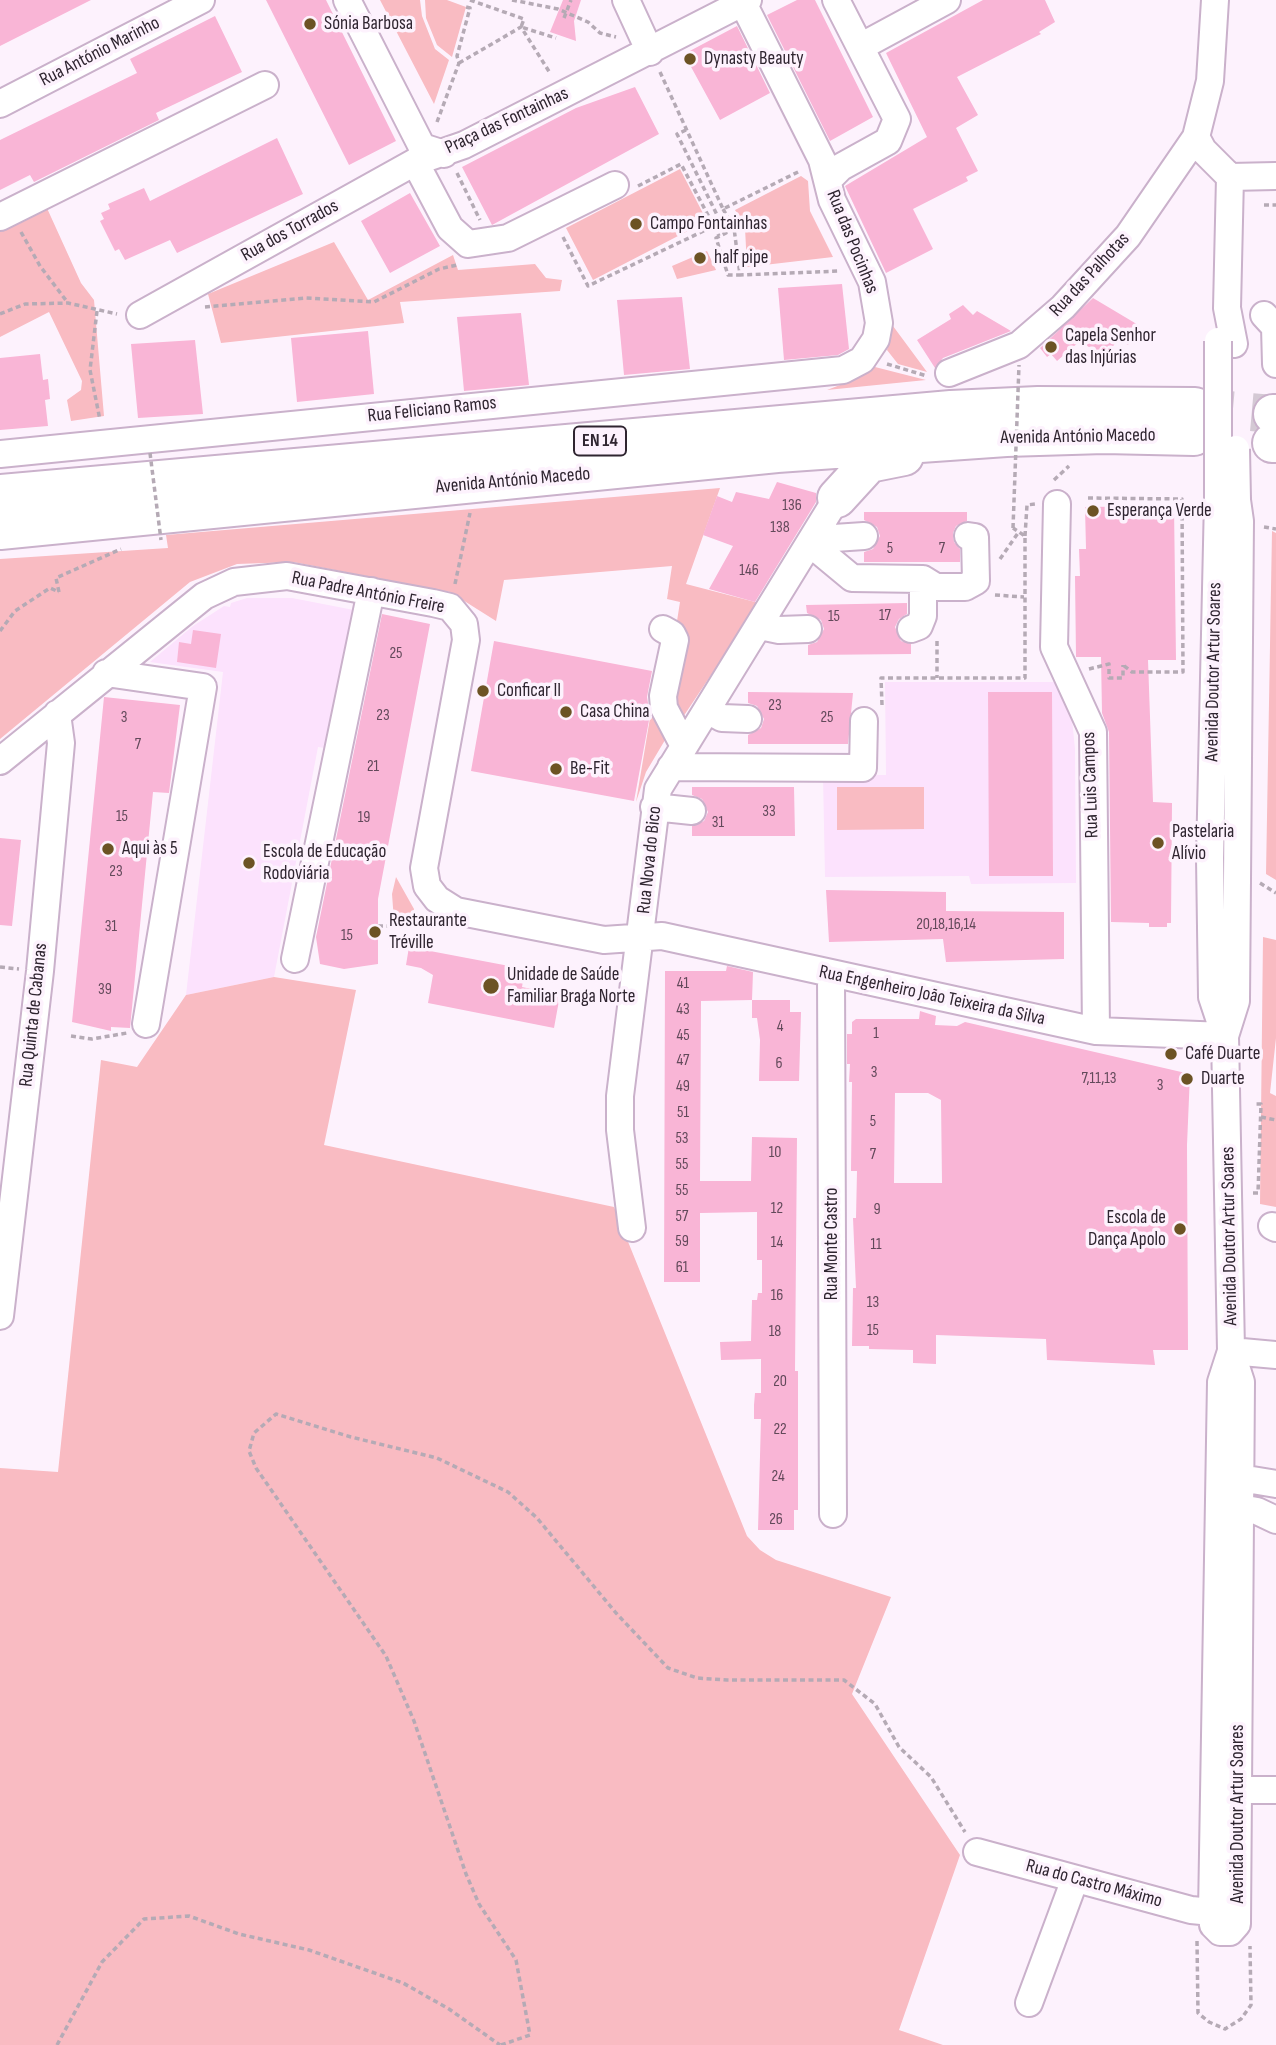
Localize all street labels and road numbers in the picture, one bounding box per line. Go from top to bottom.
street label: Rua António Marinho [36,12,164,92]
street label: Praça das Fontainhas [442,83,572,159]
street label: Rua das Pocinhas [821,187,883,297]
street label: Rua dos Torrados [237,195,343,267]
street label: Rua das Palhotas [1045,228,1135,322]
street label: Rua Feliciano Ramos [366,392,498,428]
street label: Avenida António Macedo [1000,424,1156,450]
road number: EN 14 [574,426,626,456]
street label: Avenida António Macedo [435,463,591,499]
street label: Rua Padre António Freire [290,567,446,619]
street label: Avenida Doutor Artur Soares [1201,582,1227,762]
street label: Rua Luis Campos [1078,731,1104,839]
street label: Rua Nova do Bico [633,805,667,915]
street label: Rua Quinta de Cabanas [15,942,53,1088]
street label: Rua Engenheiro João Teixeira da Silva [817,961,1047,1031]
street label: Avenida Doutor Artur Soares [1217,1146,1243,1326]
street label: Rua Monte Castro [821,1188,843,1300]
street label: Avenida Doutor Artur Soares [1227,1724,1249,1904]
street label: Rua do Castro Máximo [1023,1855,1165,1913]

